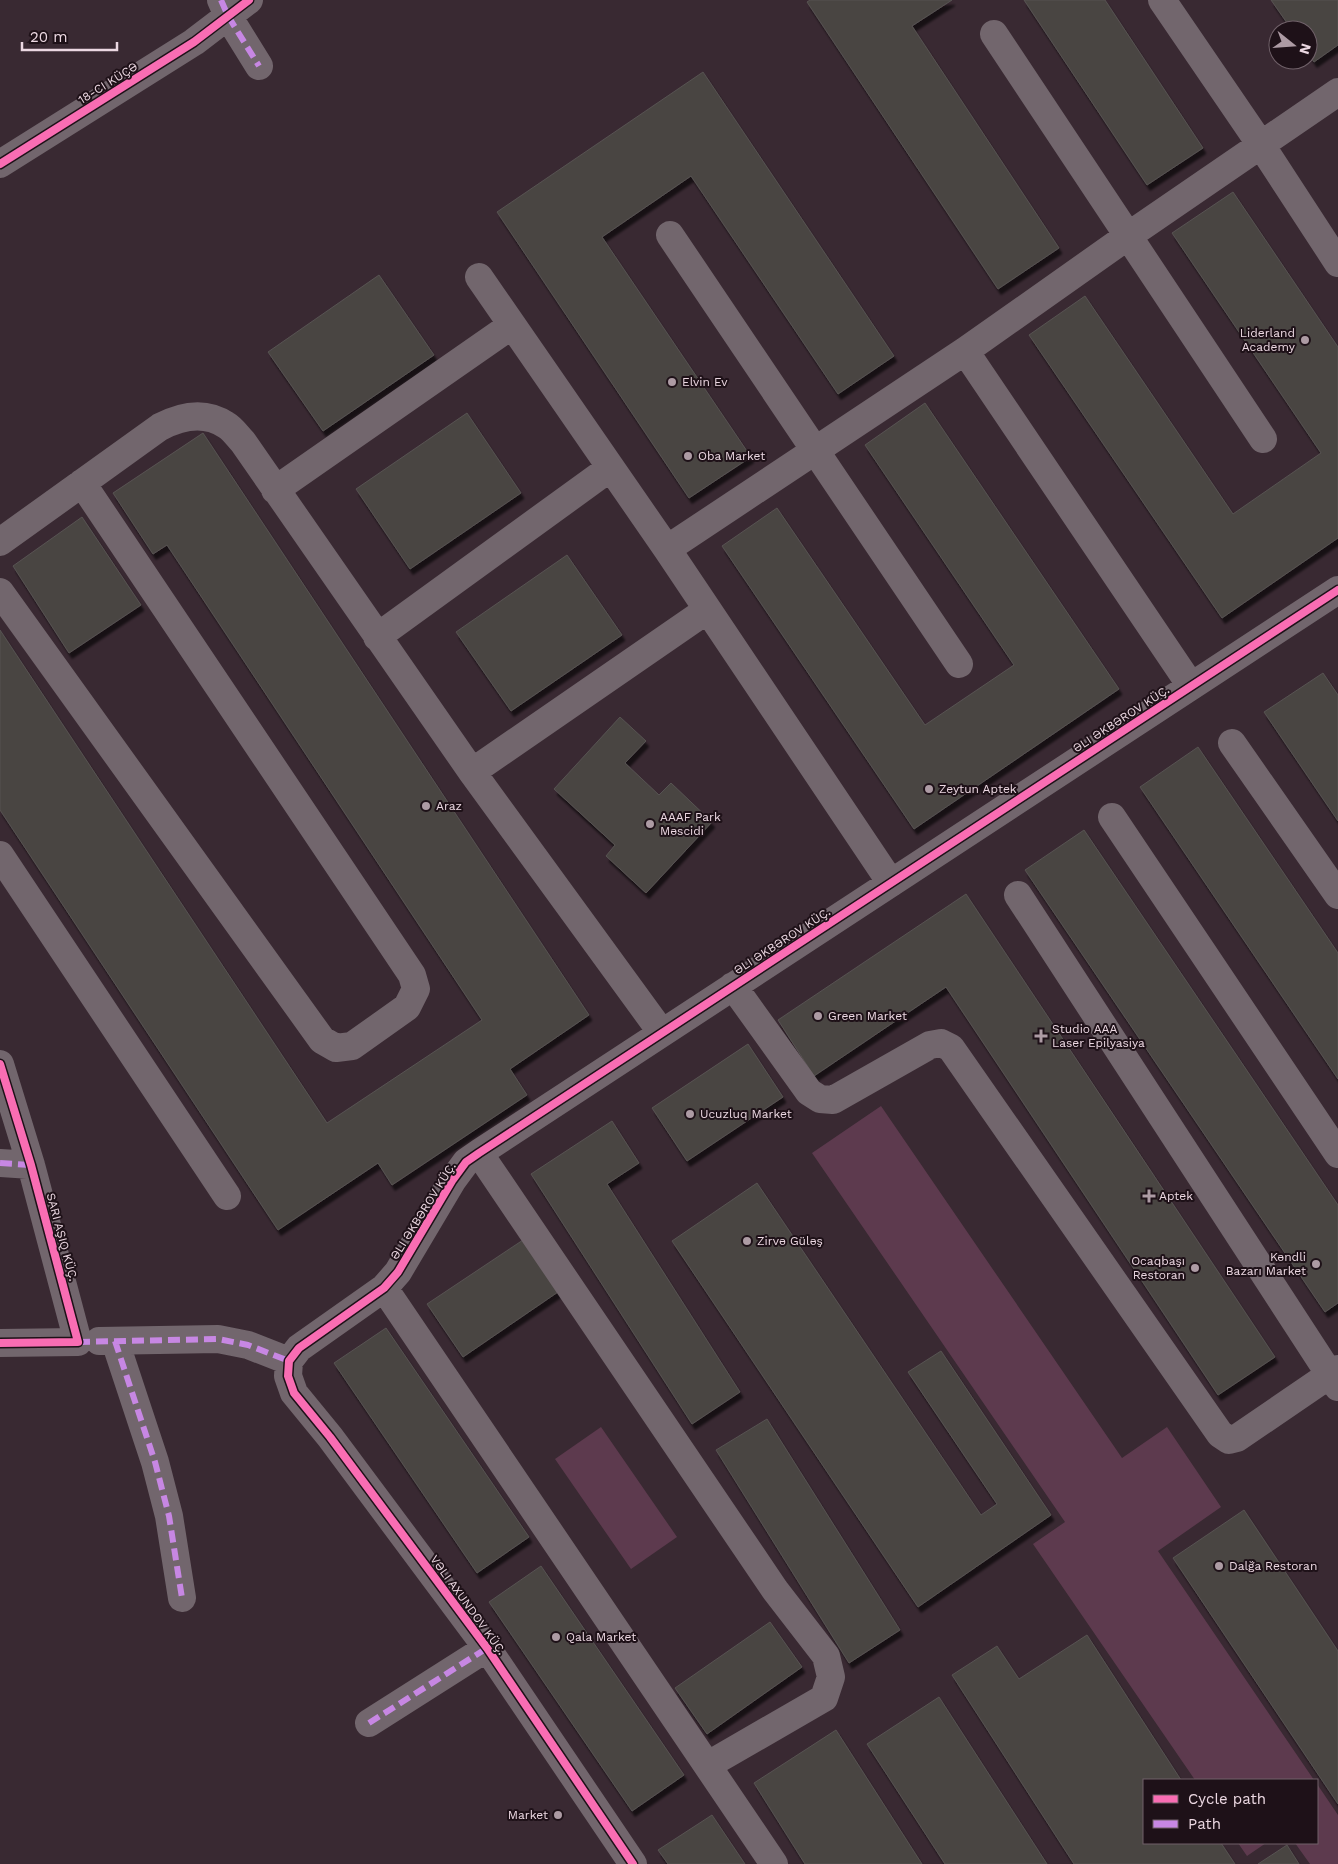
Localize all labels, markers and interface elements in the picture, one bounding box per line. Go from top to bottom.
scale bar [22,20,118,52]
north arrow [1268,20,1318,70]
text: 20 m [30,28,68,46]
text: N [1296,42,1315,56]
street label: 18-CI KÜÇƏ [76,59,140,107]
place label: Liderland Academy [1240,326,1296,354]
marker: Liderland Academy [1299,334,1311,346]
place label: Elvin Ev [682,375,728,389]
marker: Elvin Ev [666,376,678,388]
place label: Oba Market [698,449,765,463]
marker: Oba Market [682,450,694,462]
street label: ƏLI ƏKBƏROV KÜÇ. [1070,683,1172,755]
place label: Zeytun Aptek [939,782,1017,796]
marker: Zeytun Aptek [923,783,935,795]
place label: Araz [436,799,462,813]
marker: Araz [420,800,432,812]
place label: AAAF Park Məscidi [660,810,721,838]
marker: AAAF Park Məscidi [644,818,656,830]
street label: ƏLI ƏKBƏROV KÜÇ. [731,905,833,977]
place label: Green Market [828,1009,907,1023]
marker: Green Market [812,1010,824,1022]
place label: Studio AAA Laser Epilyasiya [1052,1022,1145,1050]
marker: Studio AAA Laser Epilyasiya [1034,1029,1048,1043]
place label: Ucuzluq Market [700,1107,792,1121]
marker: Ucuzluq Market [684,1108,696,1120]
street label: ƏLI ƏKBƏROV KÜÇ. [387,1160,459,1262]
place label: Aptek [1159,1189,1193,1203]
marker: Aptek [1143,1190,1155,1202]
street label: SARI AŞIQ KÜÇ. [44,1191,80,1283]
place label: Zirvə Güləş [757,1234,823,1248]
marker: Zirvə Güləş [741,1235,753,1247]
place label: Kəndli Bazarı Market [1226,1250,1306,1278]
place label: Ocaqbaşı Restoran [1131,1254,1185,1282]
marker: Kəndli Bazarı Market [1310,1258,1322,1270]
marker: Ocaqbaşı Restoran [1189,1262,1201,1274]
street label: VƏLI AXUNDOV KÜÇ. [427,1553,509,1657]
place label: Dalğa Restoran [1229,1559,1317,1573]
marker: Dalğa Restoran [1213,1560,1225,1572]
place label: Qala Market [566,1630,636,1644]
marker: Qala Market [550,1631,562,1643]
legend [1143,1779,1318,1844]
text: Cycle path [1188,1790,1266,1808]
place label: Market [508,1808,548,1822]
marker: Market [552,1809,564,1821]
text: Path [1188,1815,1221,1833]

